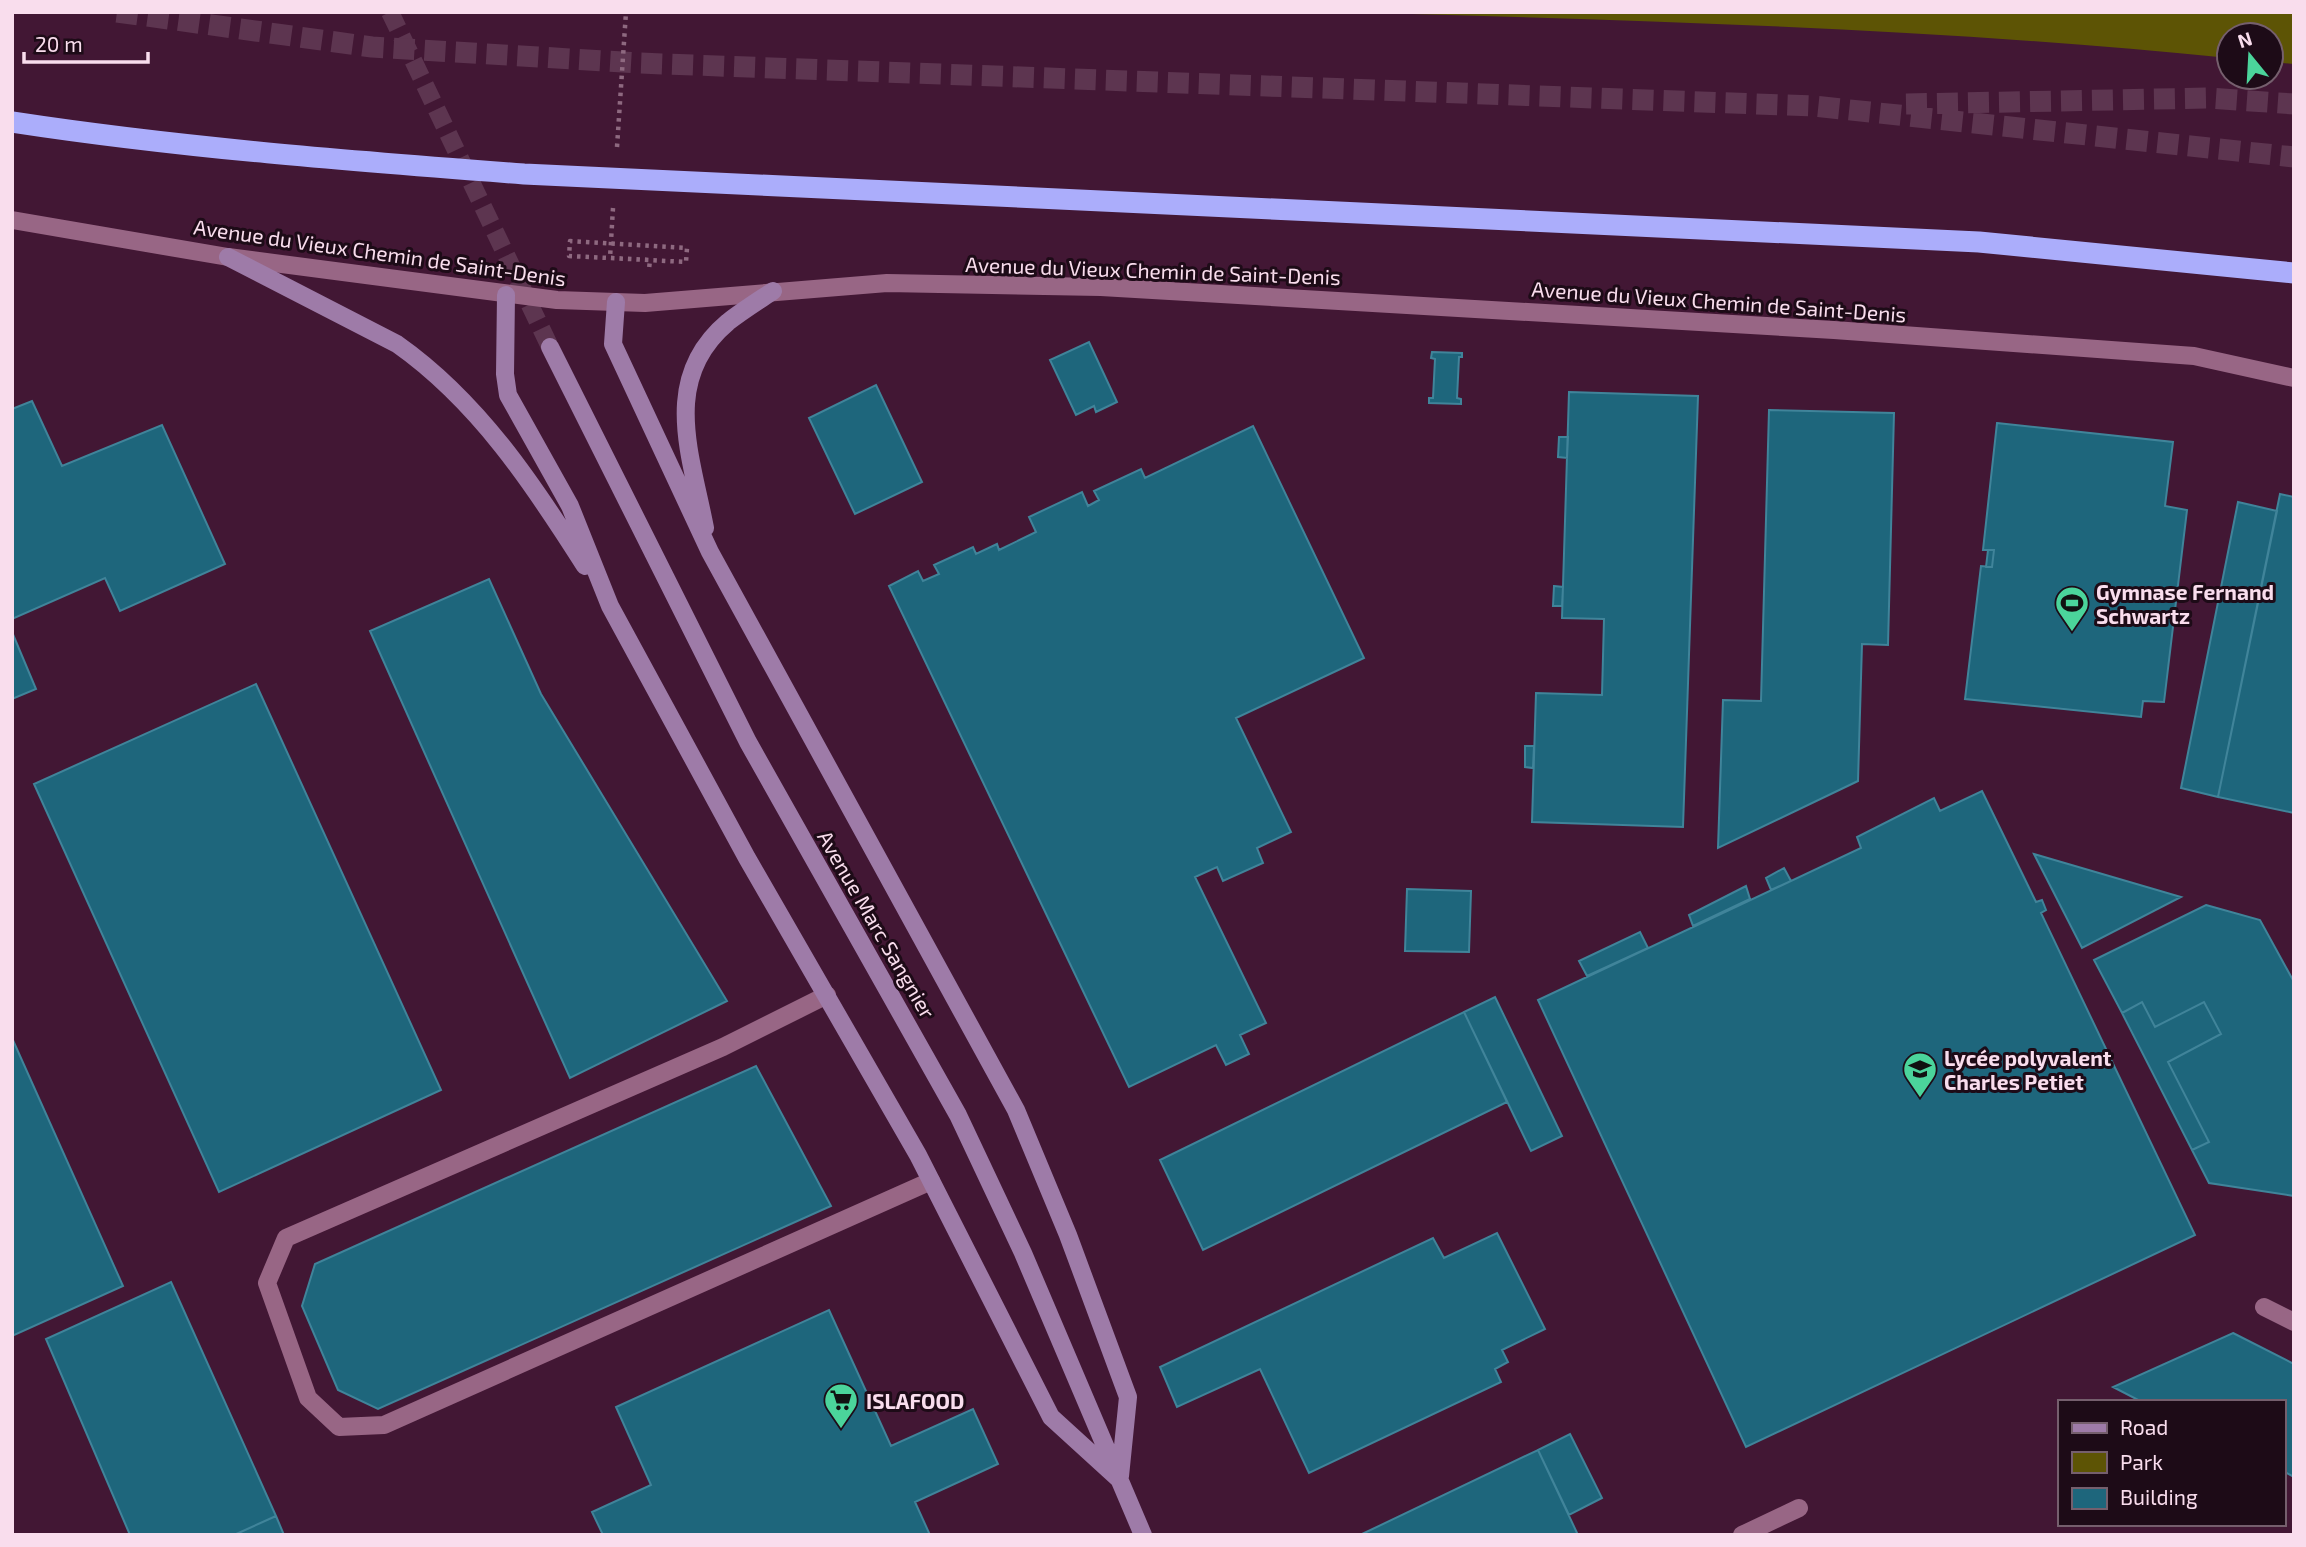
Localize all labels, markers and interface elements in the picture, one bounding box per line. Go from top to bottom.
scale bar [24,21,149,65]
north arrow [2215,21,2285,91]
text: N [2235,26,2255,52]
text: 20 m [35,31,83,56]
street label: Avenue du Vieux Chemin de Saint-Denis [192,213,568,291]
street label: Avenue du Vieux Chemin de Saint-Denis [965,251,1341,289]
street label: Avenue du Vieux Chemin de Saint-Denis [1531,275,1907,327]
place label: Gymnase Fernand Schwartz [2096,579,2274,628]
sports icon: Gymnase Fernand Schwartz [2053,584,2091,633]
street label: Avenue Marc Sangnier [813,826,941,1023]
place label: Lycée polyvalent Charles Petiet [1944,1045,2112,1094]
school or university icon: Lycée polyvalent Charles Petiet [1901,1050,1939,1099]
supermarket icon: ISLAFOOD [822,1381,860,1430]
place label: ISLAFOOD [866,1388,964,1413]
legend [2058,1400,2285,1526]
text: Road [2120,1414,2168,1439]
text: Park [2120,1449,2163,1474]
text: Building [2120,1484,2198,1509]

